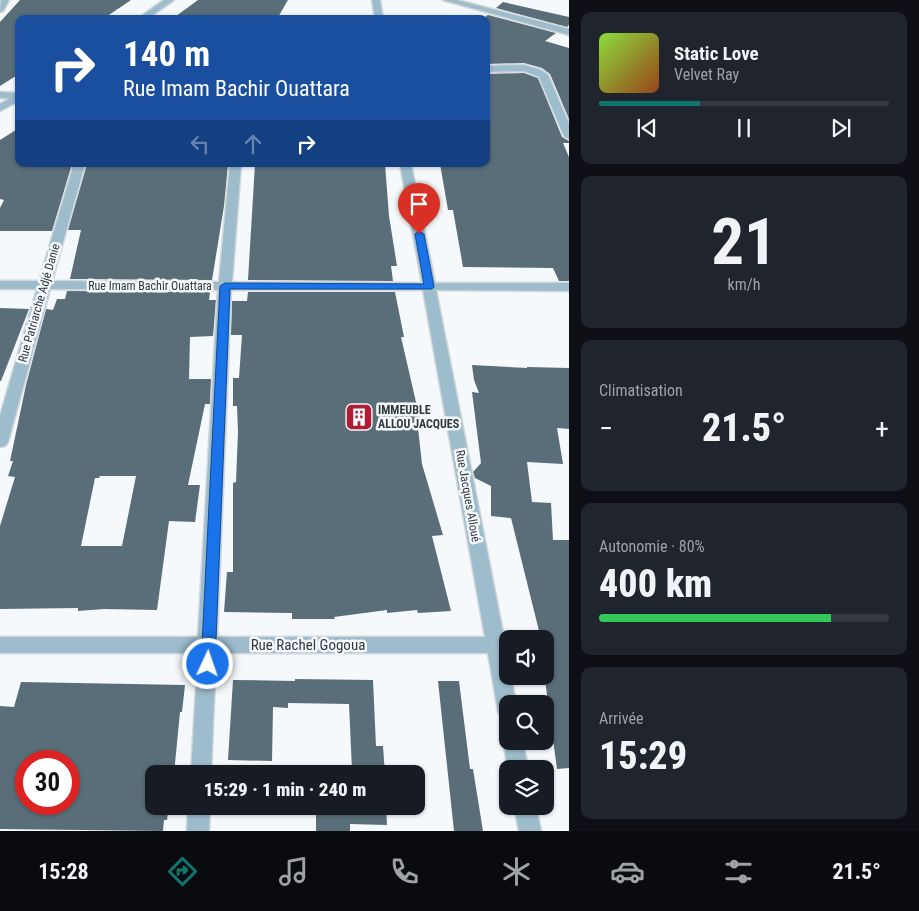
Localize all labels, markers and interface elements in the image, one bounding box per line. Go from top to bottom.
text: 140 m [123,34,210,75]
icon: right [40,35,105,100]
text: Static Love [674,42,759,65]
text: Velvet Ray [674,65,739,84]
text: Rue Imam Bachir Ouattara [123,76,350,101]
icon: previous [633,114,661,142]
icon: pause [730,114,758,142]
icon: next [827,114,855,142]
icon: left [186,130,214,158]
icon: ahead [239,130,267,158]
icon: right [292,130,320,158]
pin [398,183,440,234]
icon: arrive [405,190,433,218]
text: 21 [711,204,777,280]
street label: Rue Patriarche Adjé Danie [15,242,63,364]
text: km/h [728,275,760,294]
street label: Rue Imam Bachir Ouattara [88,279,212,293]
text: Climatisation [599,381,683,400]
building icon: IMMEUBLE ALLOU JACQUES [344,402,374,432]
place label: IMMEUBLE ALLOU JACQUES [378,403,460,431]
text: 21.5° [702,406,786,450]
text: − [599,412,613,445]
text: + [875,412,889,445]
street label: Rue Jacques Alloué [453,449,483,543]
text: Autonomie · 80% [599,537,705,556]
text: 400 km [599,562,712,606]
map controls [499,630,554,815]
button: sound [499,630,554,685]
street label: Rue Rachel Gogoua [251,636,365,654]
position arrow [181,637,233,689]
button: search [499,695,554,750]
text: Arrivée [599,709,643,728]
text: 15:29 [599,734,687,778]
speed limit sign: 30 [15,750,80,815]
button: layers [499,760,554,815]
text: 15:29 · 1 min · 240 m [204,778,366,801]
icon: directions [165,854,200,889]
icon: music [276,854,311,889]
icon: phone [387,854,422,889]
icon: climate [499,854,534,889]
icon: car [610,854,645,889]
icon: filters [721,854,756,889]
text: 15:28 [38,859,89,884]
text: 21.5° [832,859,881,884]

